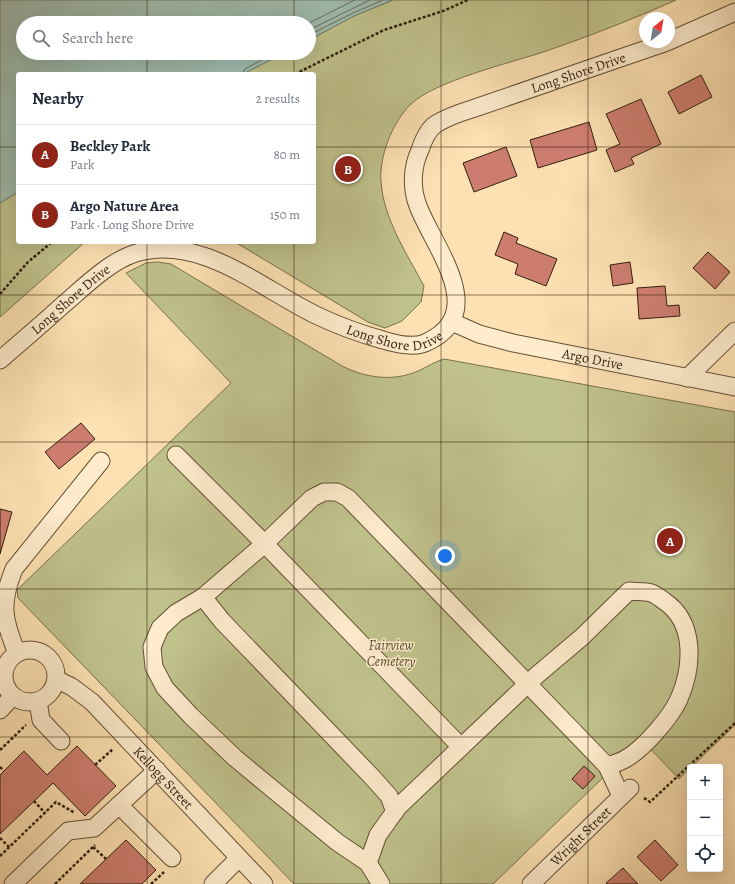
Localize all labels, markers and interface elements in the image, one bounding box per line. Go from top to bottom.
north arrow [639,12,675,48]
search box [16,16,316,60]
icon: search [30,27,52,49]
text: Search here [62,28,133,48]
street label: Long Shore Drive [528,47,628,98]
text: Nearby [32,87,83,110]
text: 2 results [256,90,300,107]
text: Beckley Park [70,136,150,156]
text: A [41,146,49,163]
text: 80 m [273,146,300,163]
pin: B [335,154,361,184]
text: Park [70,156,94,173]
text: Argo Nature Area [70,196,179,216]
text: B [41,206,49,223]
text: 150 m [270,206,300,223]
text: Park · Long Shore Drive [70,216,194,233]
street label: Long Shore Drive [27,260,114,339]
street label: Long Shore Drive [344,319,446,355]
street label: Argo Drive [560,343,625,374]
pin: A [657,526,683,556]
your location [435,546,455,566]
park label: Fairview Cemetery [367,636,415,671]
street label: Kellogg Street [129,742,198,813]
map controls [687,764,723,872]
button: + [687,764,723,800]
button: − [687,800,723,836]
street label: Wright Street [545,802,615,871]
button: locate [687,836,723,872]

